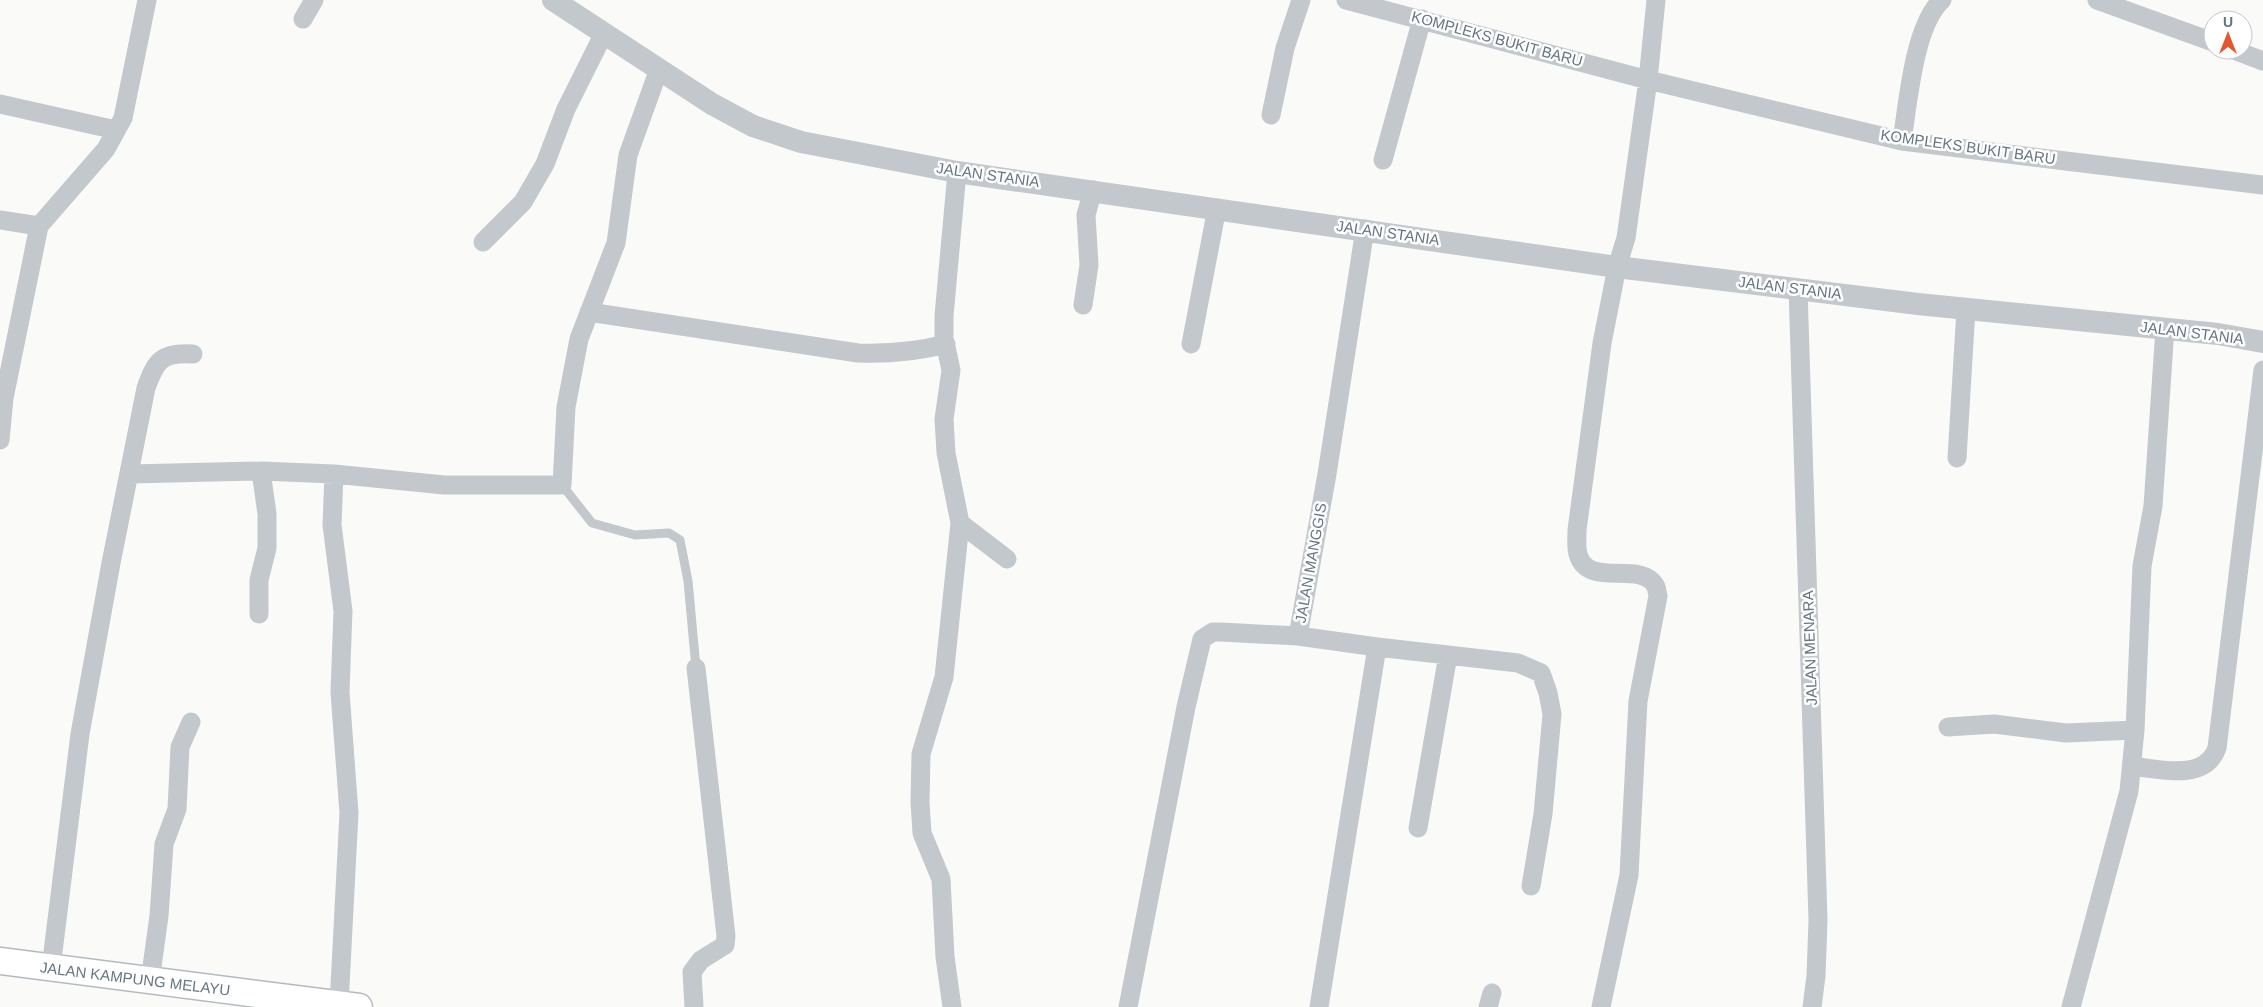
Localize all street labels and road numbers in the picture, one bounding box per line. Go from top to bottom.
street label: KOMPLEKS BUKIT BARU [1410,7,1585,70]
street label: KOMPLEKS BUKIT BARU [1880,126,2057,167]
street label: JALAN STANIA [935,159,1041,190]
street label: JALAN STANIA [1335,217,1441,248]
street label: JALAN STANIA [1737,273,1843,302]
street label: JALAN STANIA [2139,318,2245,347]
street label: JALAN MANGGIS [1292,502,1329,624]
street label: JALAN MENARA [1799,590,1820,706]
street label: JALAN KAMPUNG MELAYU [39,958,231,999]

